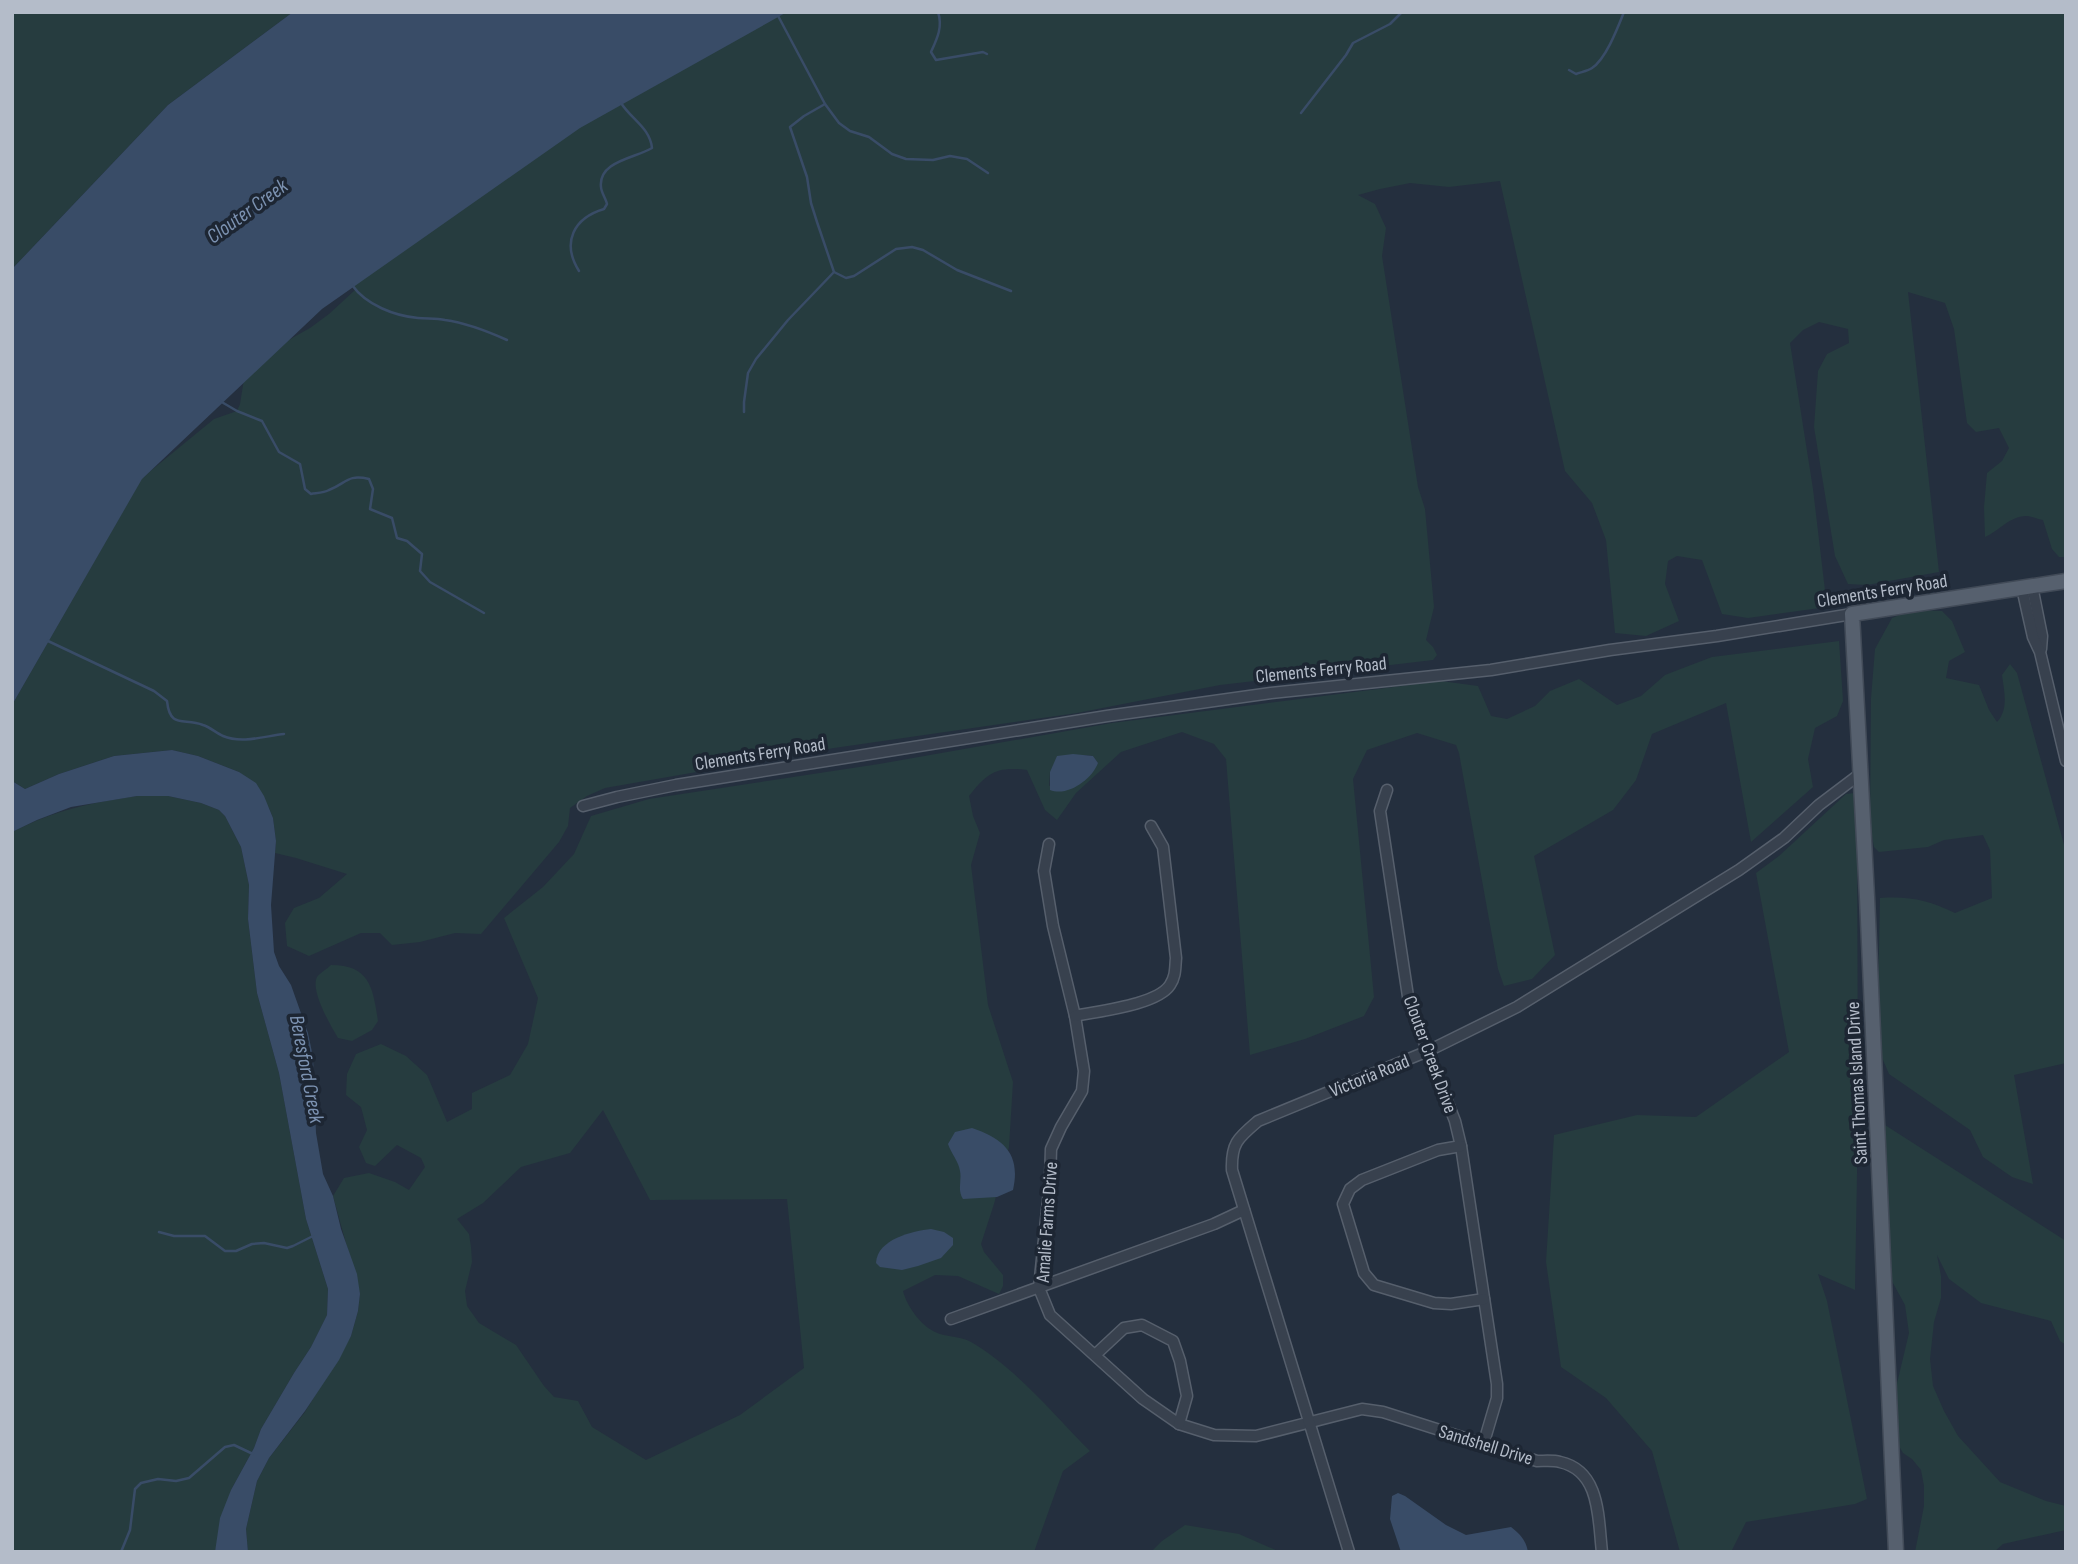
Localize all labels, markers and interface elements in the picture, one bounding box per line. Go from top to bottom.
water label: Clouter Creek [202,173,294,249]
street label: Clements Ferry Road [1815,570,1949,613]
street label: Clements Ferry Road [1254,652,1388,689]
street label: Clements Ferry Road [693,733,827,776]
street label: Clouter Creek Drive [1398,993,1461,1116]
street label: Saint Thomas Island Drive [1842,1001,1873,1165]
water label: Beresford Creek [284,1013,329,1127]
street label: Victoria Road [1326,1050,1413,1103]
street label: Amalie Farms Drive [1032,1161,1063,1284]
street label: Sandshell Drive [1436,1420,1535,1471]

